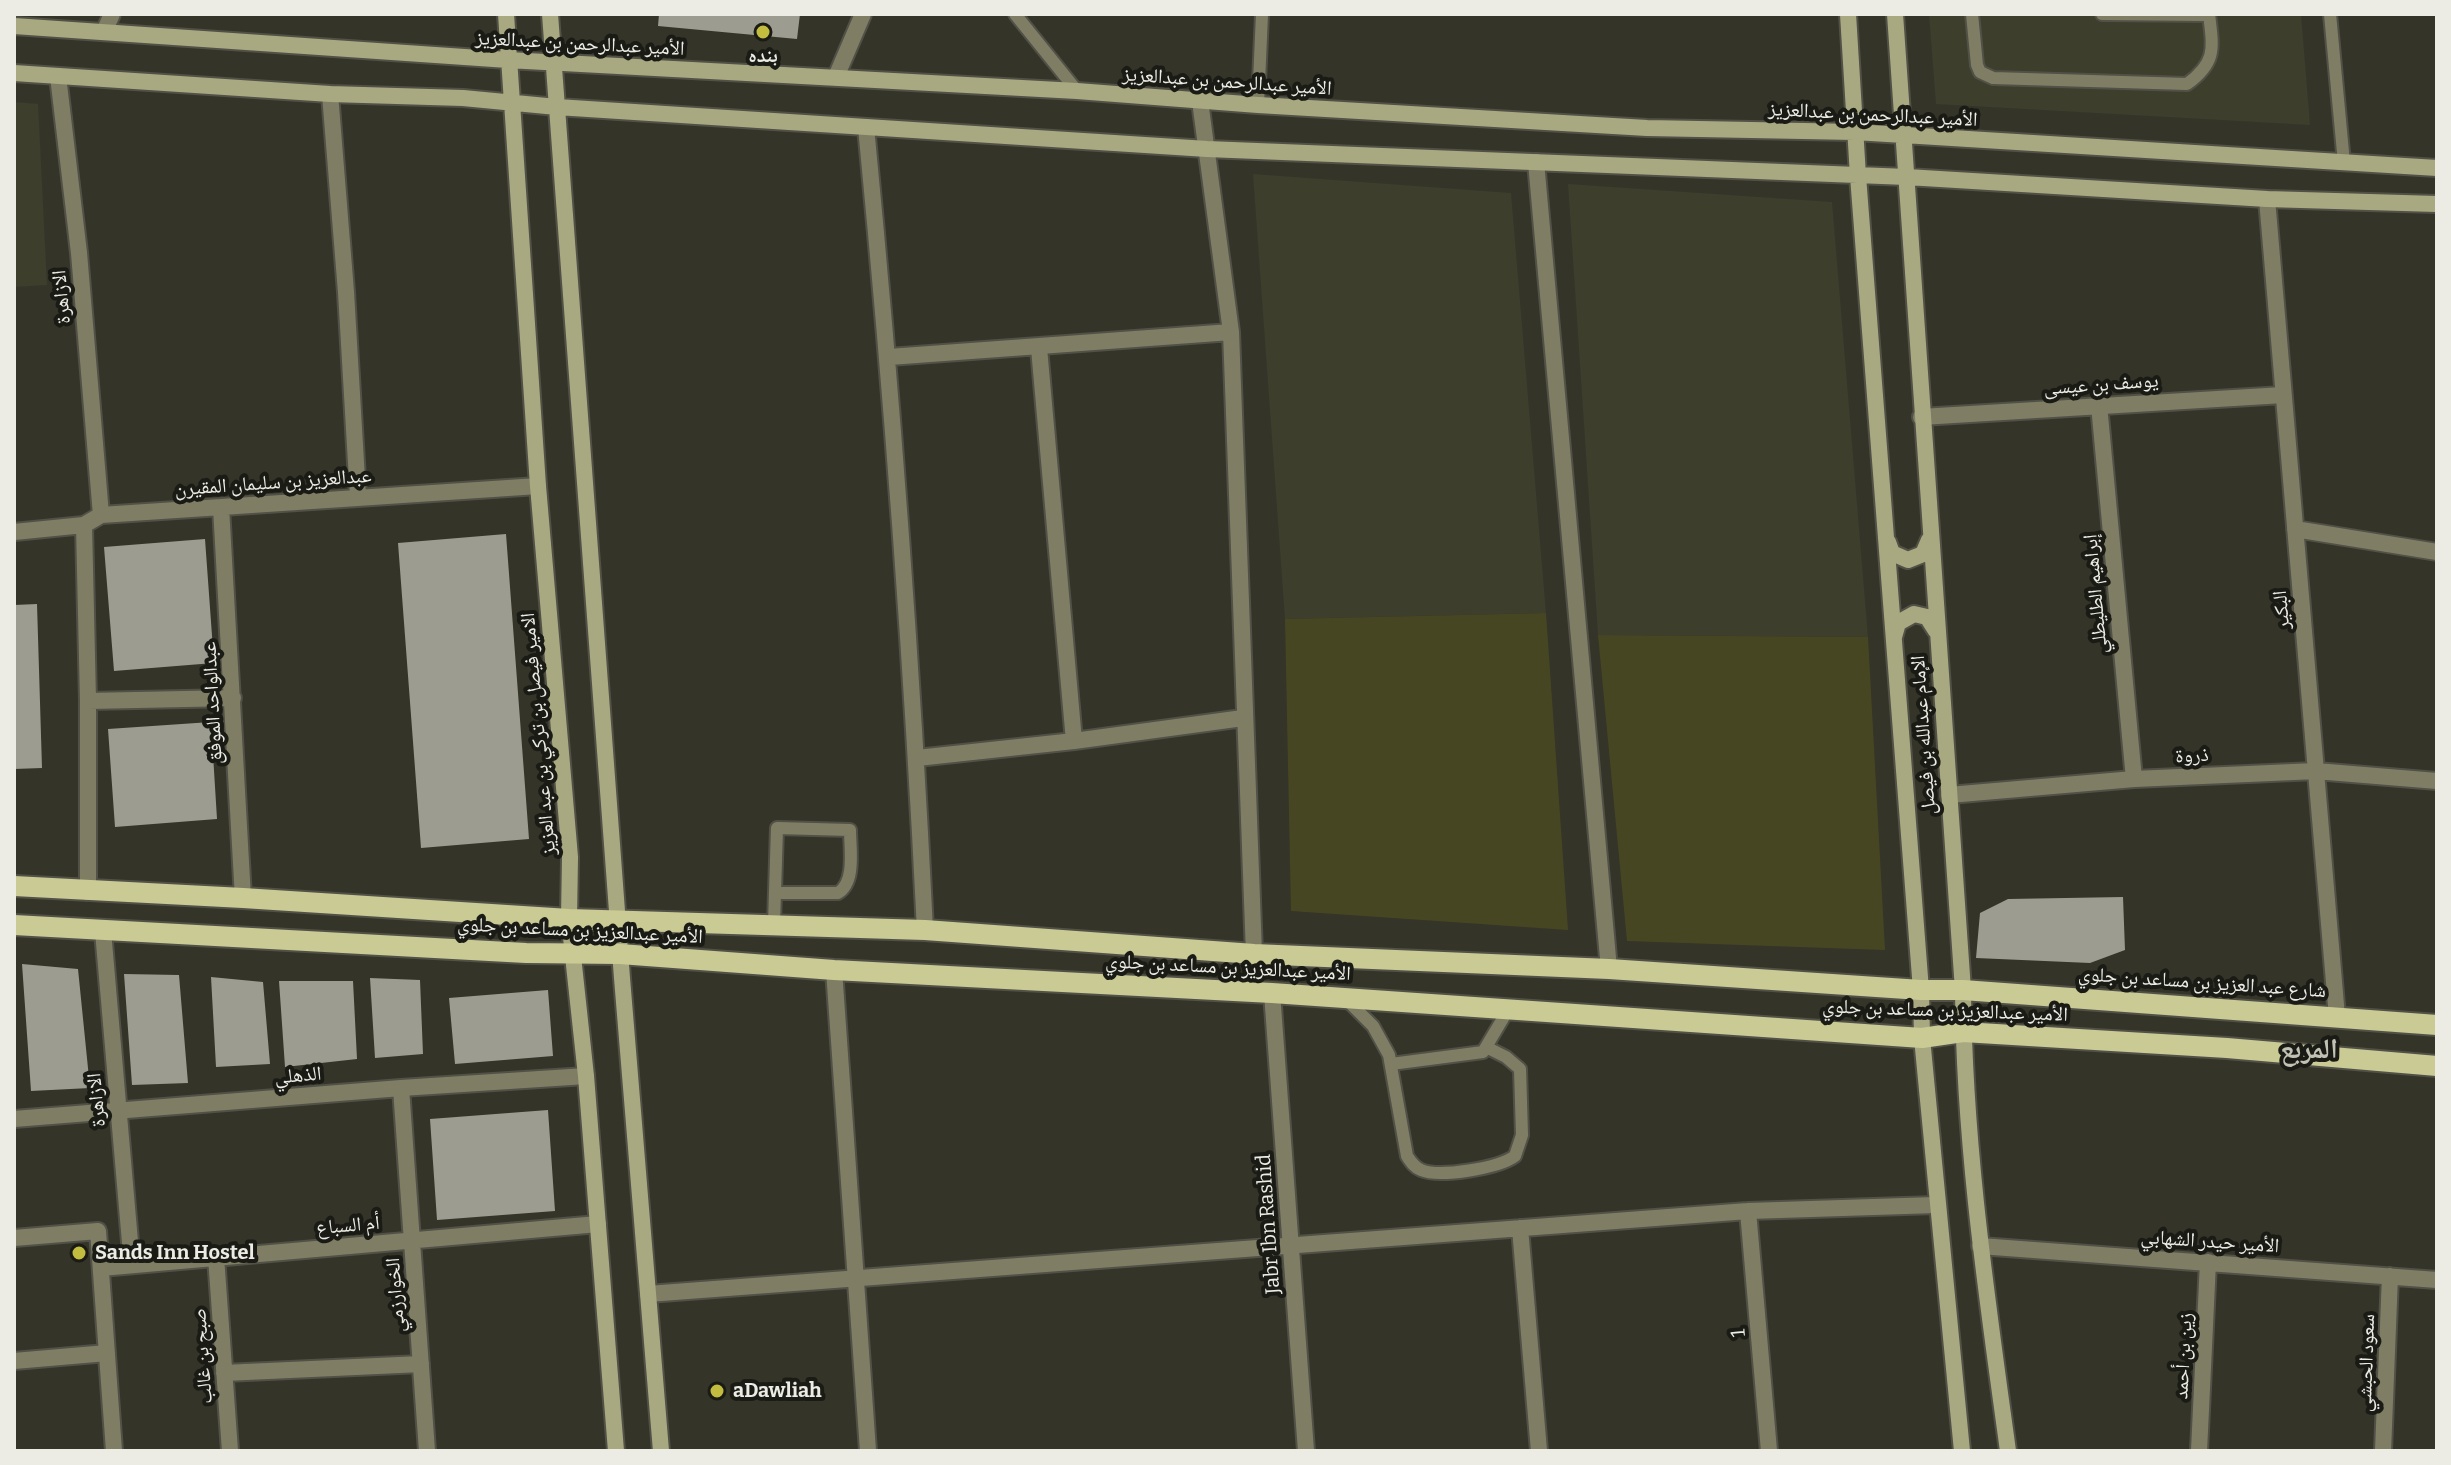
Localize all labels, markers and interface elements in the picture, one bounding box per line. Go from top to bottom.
marker: بنده [754,23,772,41]
street label: الأمير عبدالرحمن بن عبدالعزيز [475,27,685,61]
place label: بنده [748,44,778,68]
street label: الأمير عبدالرحمن بن عبدالعزيز [1122,63,1332,101]
street label: الأمير عبدالرحمن بن عبدالعزيز [1768,98,1978,132]
street label: الازاهرة [48,269,76,325]
street label: يوسف بن عيسى [2043,369,2159,401]
street label: عبدالعزيز بن سليمان المقيرن [174,464,372,502]
street label: إبراهيم الطليطلي [2079,533,2113,655]
street label: البكير [2268,589,2296,631]
street label: الامير فيصل بن تركي بن عبد العزيز [516,612,562,856]
street label: عبدالواحد الموفق [198,641,228,765]
street label: الإمام عبدالله بن فيصل [1906,655,1942,815]
street label: ذروة [2175,743,2209,769]
street label: الأمير عبدالعزيز بن مساعد بن جلوي [457,913,703,949]
street label: الأمير عبدالعزيز بن مساعد بن جلوي [1105,950,1351,986]
street label: شارع عبد العزيز بن مساعد بن جلوي [2077,962,2327,1004]
street label: الأمير عبدالعزيز بن مساعد بن جلوي [1822,995,2068,1027]
district label: المربع [2280,1033,2338,1067]
street label: الذهلي [273,1062,323,1090]
street label: الازاهرة [83,1072,111,1128]
street label: Jabr Ibn Rashid [1252,1153,1286,1295]
street label: أم السباع [315,1211,381,1241]
street label: الأمير حيدر الشهابي [2140,1225,2280,1259]
place label: Sands Inn Hostel [95,1241,255,1265]
marker: Sands Inn Hostel [70,1244,88,1262]
street label: الخوارزمي [381,1257,411,1333]
street label: صبح بن غالب [188,1307,218,1405]
street label: زين بن أحمد [2170,1312,2198,1400]
street label: سعود الحبشي [2353,1313,2381,1413]
street label: 1 [1727,1328,1751,1338]
place label: aDawliah [733,1379,822,1403]
marker: aDawliah [708,1382,726,1400]

